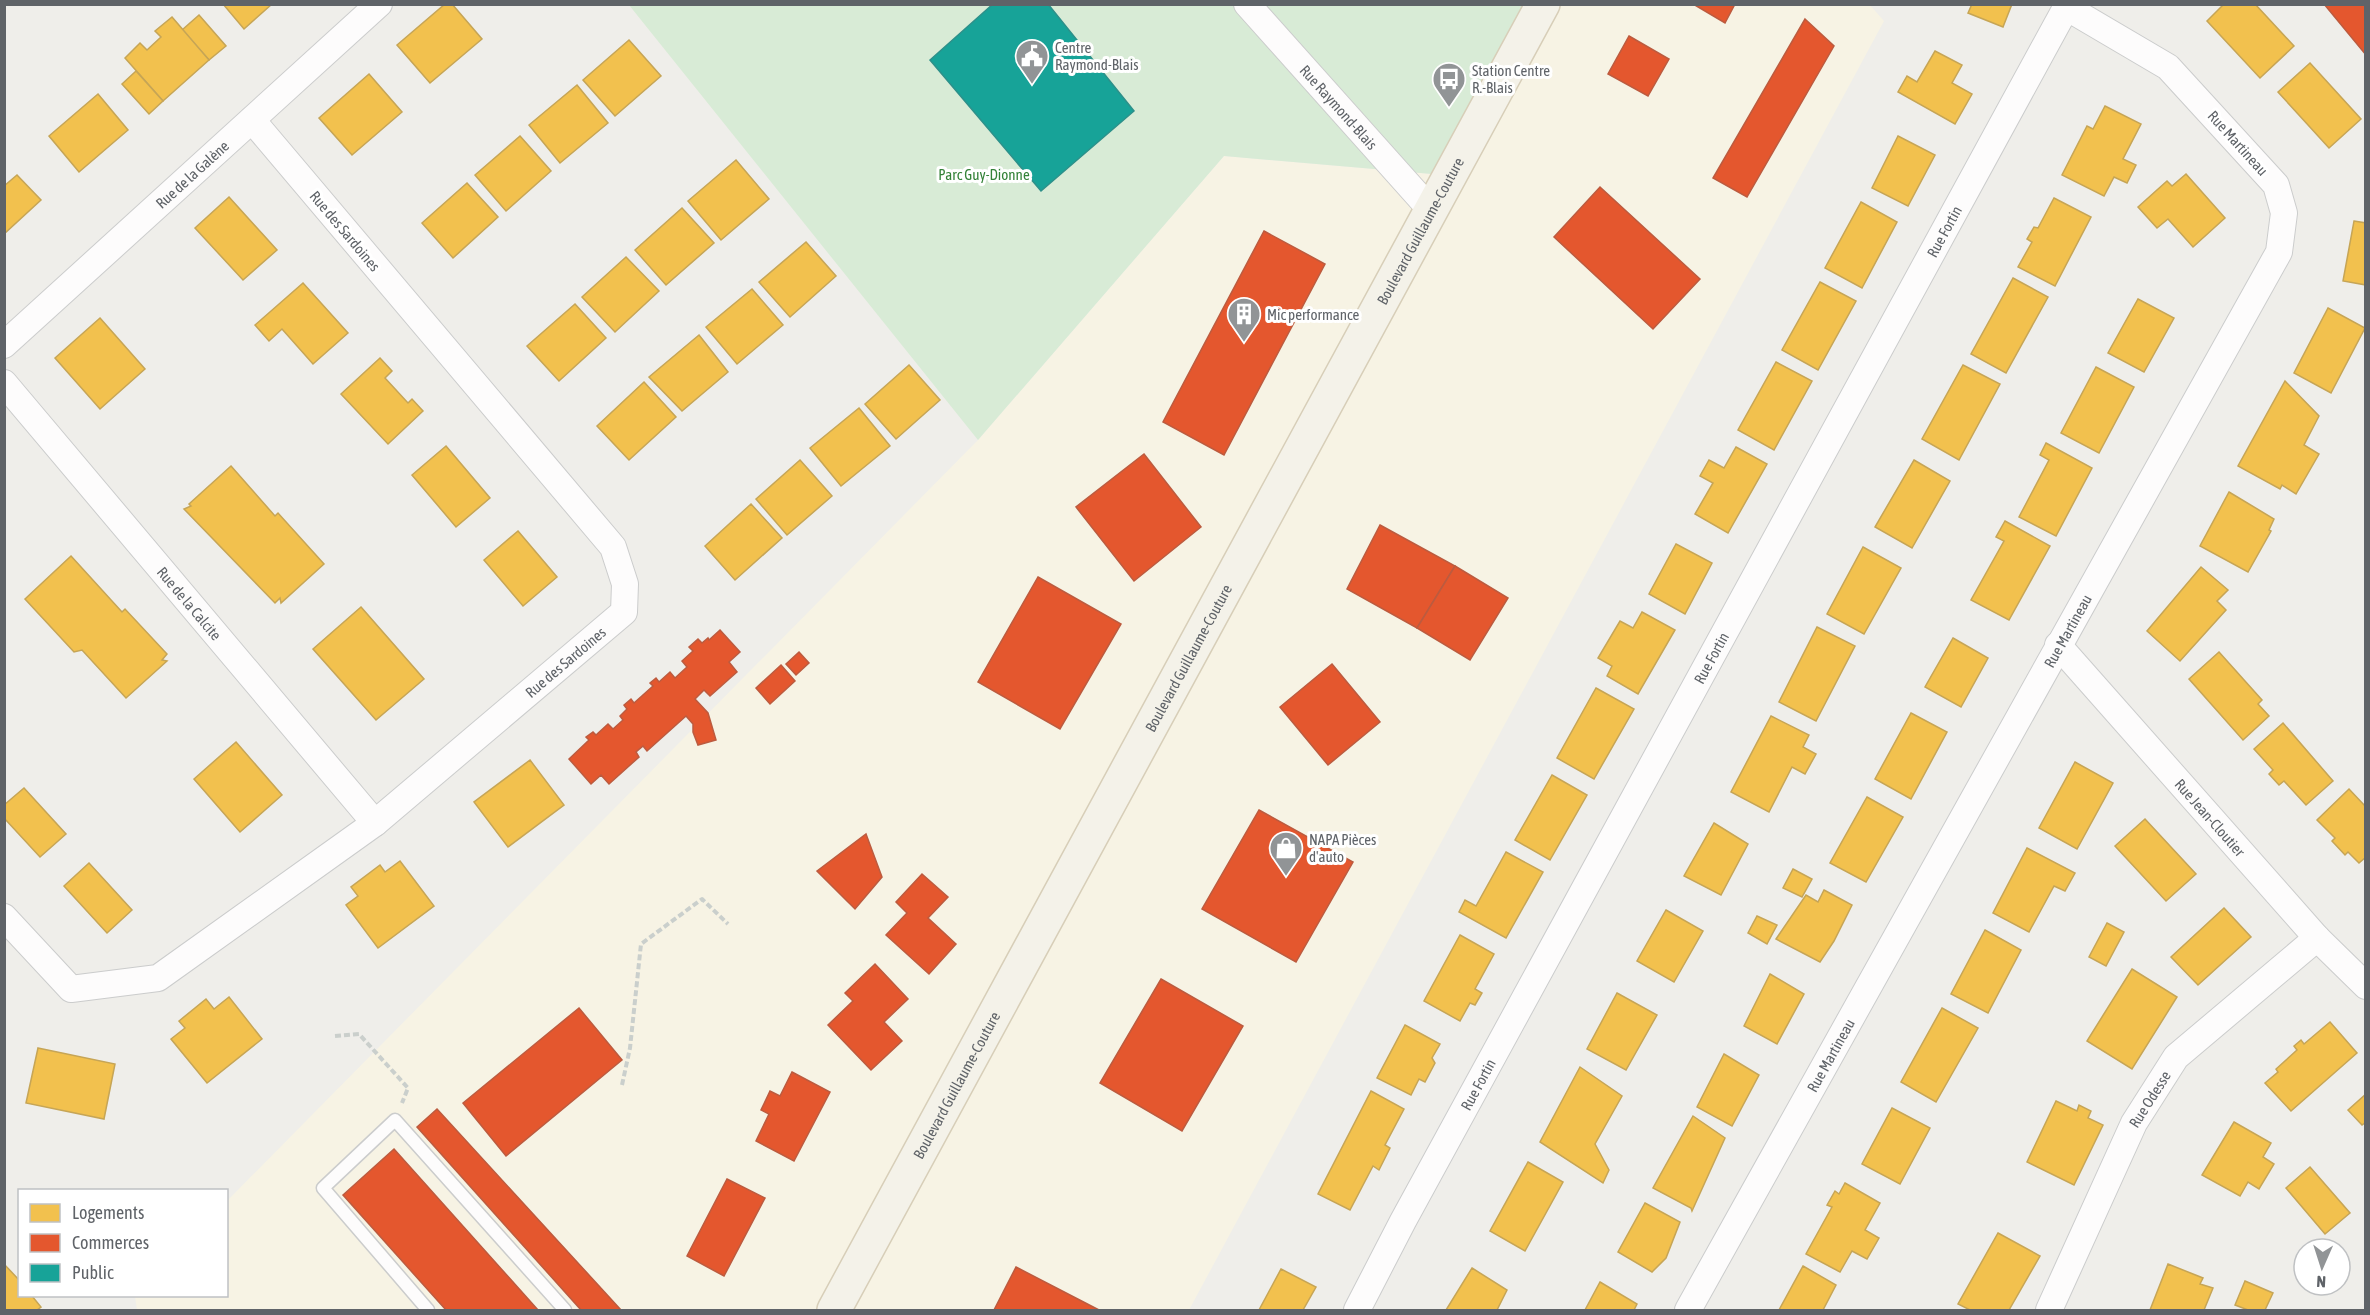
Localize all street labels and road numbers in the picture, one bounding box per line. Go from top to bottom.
street label: Rue Raymond-Blais [1297,61,1381,153]
street label: Rue Martineau [2205,107,2271,179]
street label: Rue de la Galène [152,137,232,211]
street label: Boulevard Guillaume-Couture [1373,154,1467,307]
street label: Rue des Sardoines [306,187,384,275]
street label: Rue Fortin [1923,203,1965,260]
street label: Rue de la Calcite [154,563,225,643]
street label: Boulevard Guillaume-Couture [1141,581,1235,734]
street label: Rue Martineau [2040,591,2095,670]
street label: Rue des Sardoines [522,623,609,701]
street label: Rue Fortin [1690,629,1732,686]
street label: Rue Jean-Cloutier [2172,775,2249,860]
street label: Boulevard Guillaume-Couture [909,1008,1003,1161]
street label: Rue Martineau [1803,1016,1858,1095]
street label: Rue Fortin [1457,1056,1499,1113]
street label: Rue Odesse [2125,1067,2174,1130]

